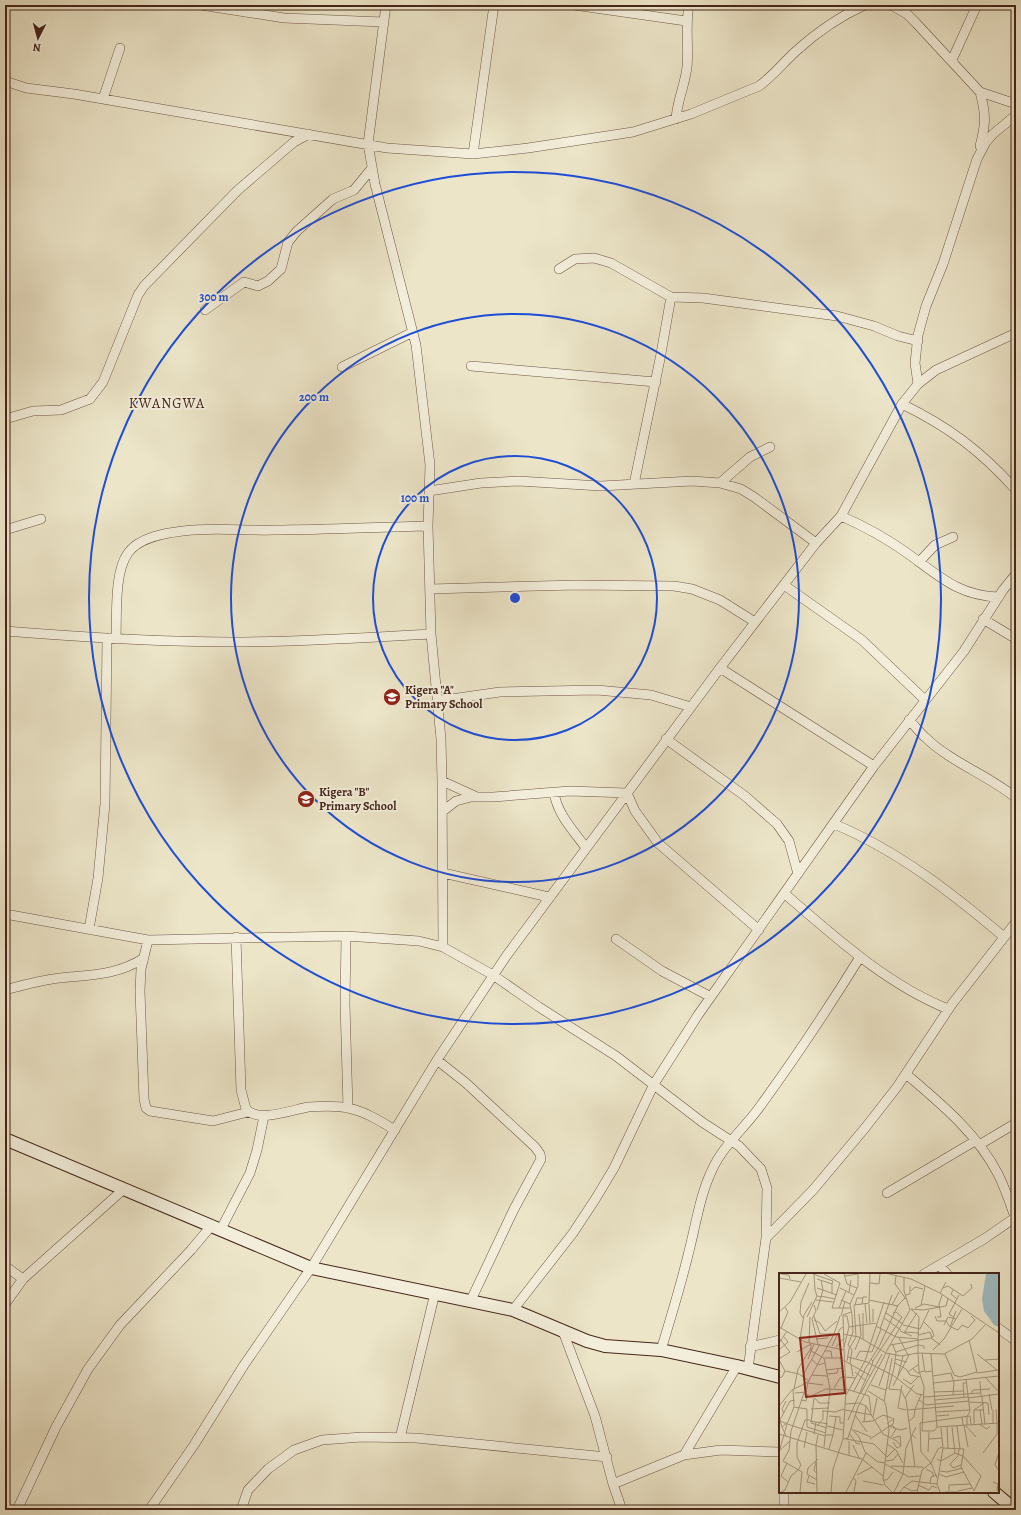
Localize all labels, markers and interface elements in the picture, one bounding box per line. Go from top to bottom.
north arrow [18,18,58,58]
text: N [32,40,42,55]
text: 300 m [199,289,229,305]
text: 200 m [299,389,329,405]
district label: KWANGWA [129,394,205,413]
text: 100 m [401,490,429,506]
centre of rings [508,591,522,605]
place label: Kigera "A" Primary School [405,682,483,712]
school or university icon: Kigera "A" Primary School [382,687,402,707]
place label: Kigera "B" Primary School [319,784,397,814]
school or university icon: Kigera "B" Primary School [296,789,316,809]
inset map [779,1273,999,1493]

